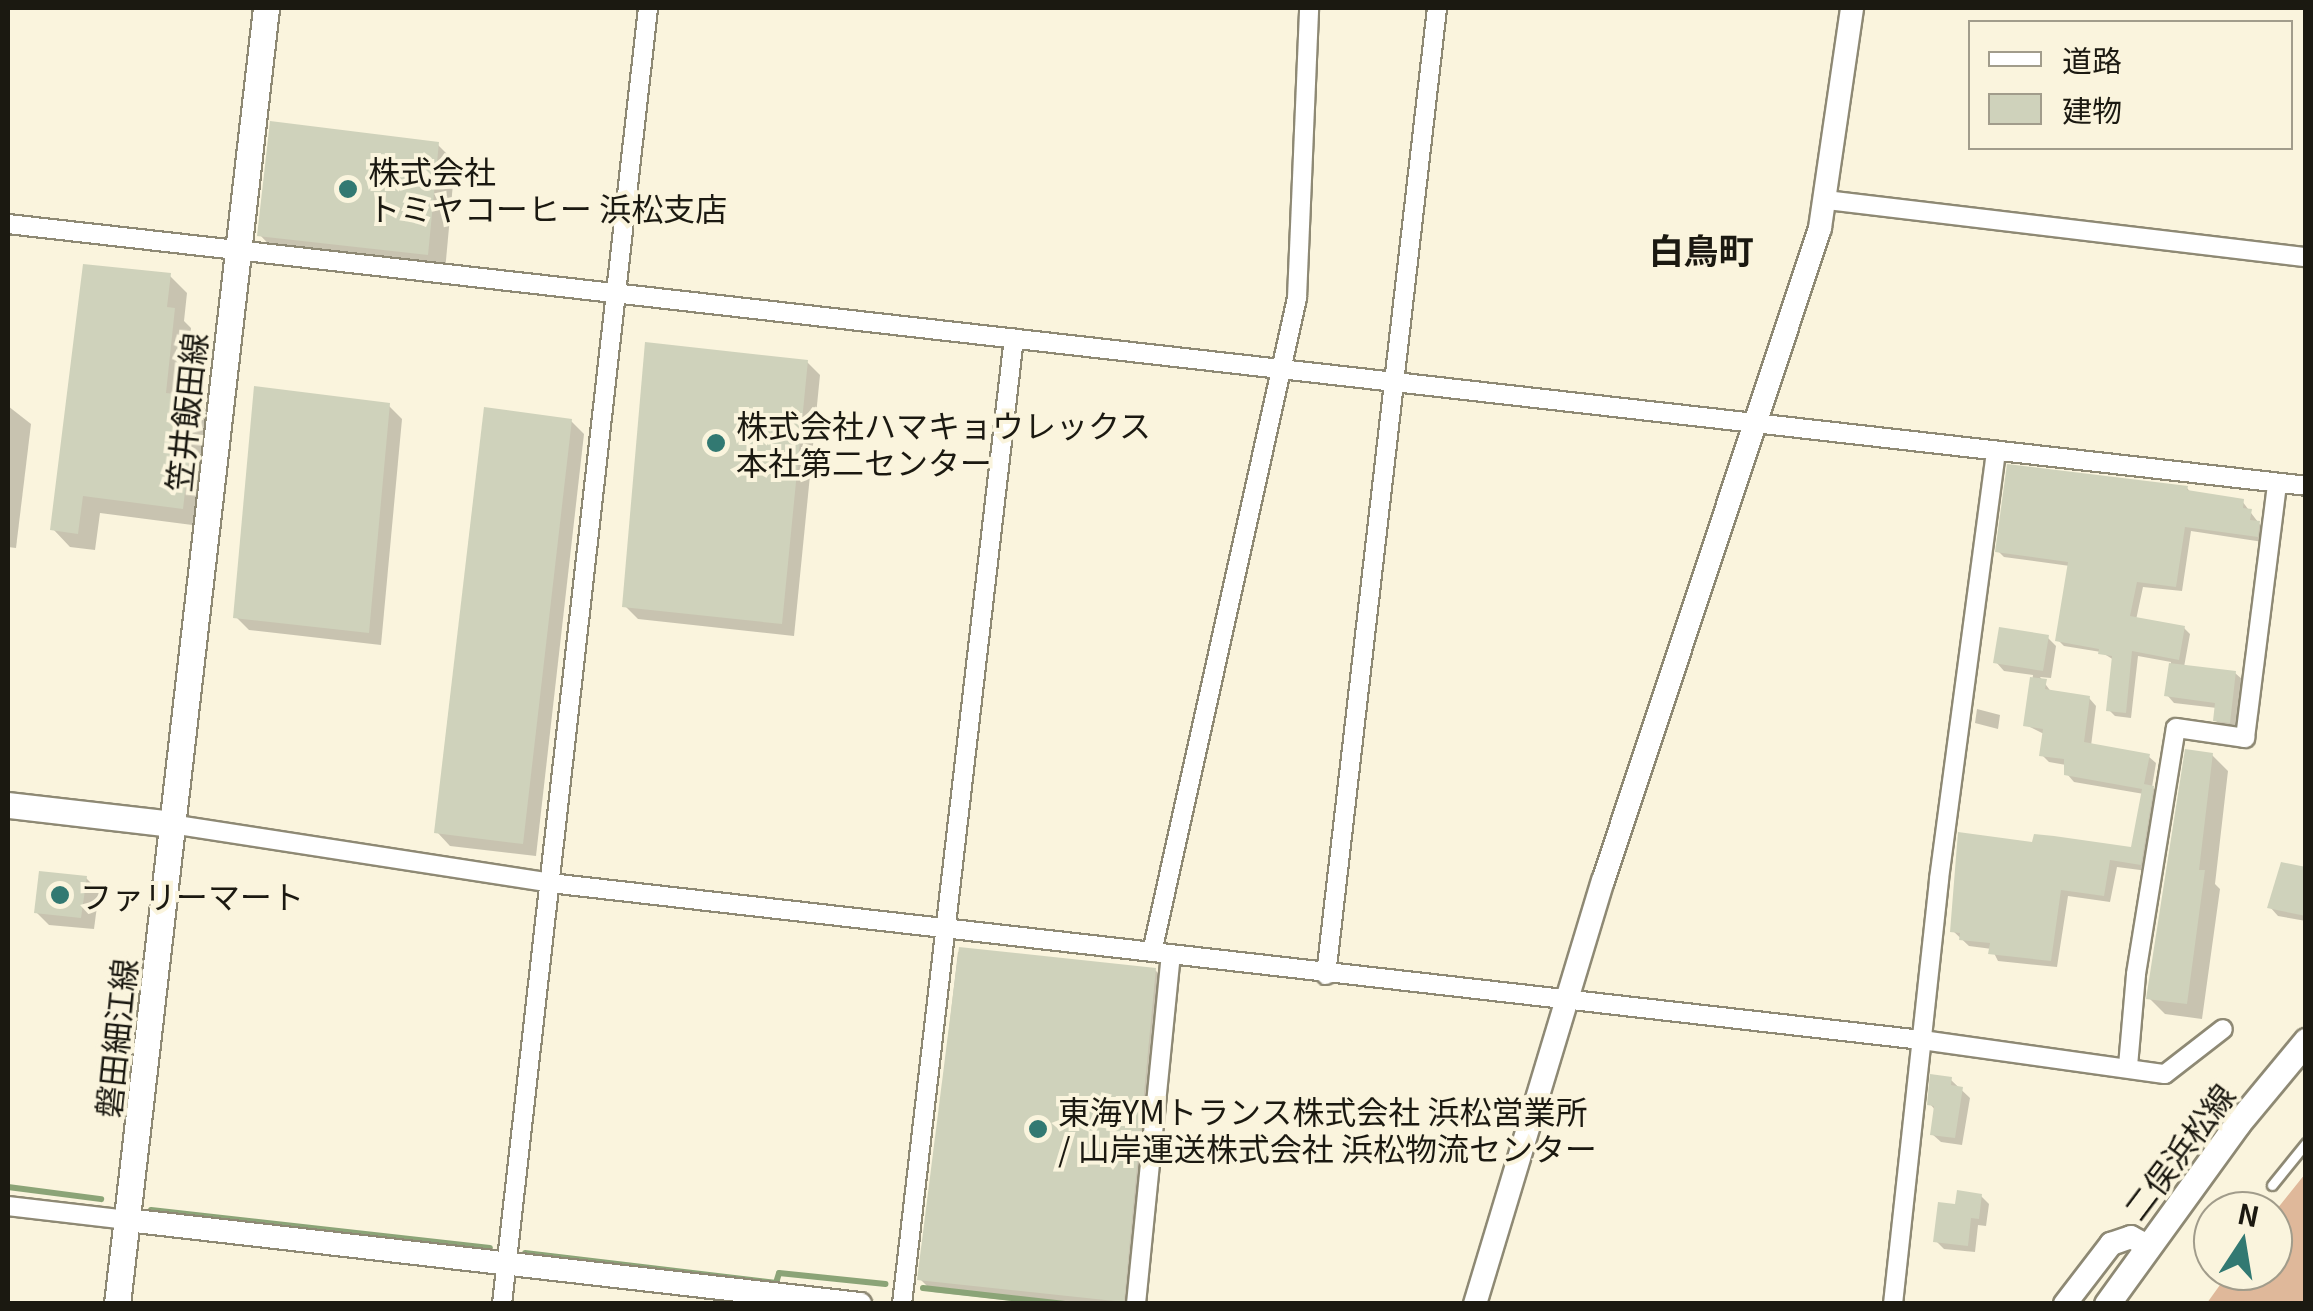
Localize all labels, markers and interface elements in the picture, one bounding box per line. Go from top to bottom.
legend [1968,20,2293,150]
text: 道路 [2062,37,2122,81]
text: 建物 [2062,87,2122,131]
place label: 株式会社 トミヤコーヒー 浜松支店 [368,152,727,227]
marker: 株式会社 トミヤコーヒー 浜松支店 [337,178,359,200]
district label: 白鳥町 [1649,228,1753,270]
street label: 笠井飯田線 [158,330,212,494]
place label: 株式会社ハマキョウレックス 本社第二センター [736,406,1152,481]
marker: 株式会社ハマキョウレックス 本社第二センター [705,432,727,454]
place label: ファリーマート [80,876,304,914]
marker: ファリーマート [49,884,71,906]
street label: 磐田細江線 [88,956,142,1120]
street label: 二俣浜松線 [2115,1076,2241,1226]
place label: 東海YMトランス株式会社 浜松営業所 / 山岸運送株式会社 浜松物流センター [1058,1092,1597,1167]
marker: 東海YMトランス株式会社 浜松営業所 / 山岸運送株式会社 浜松物流センター [1027,1118,1049,1140]
north arrow [2193,1191,2293,1291]
text: N [2234,1192,2263,1235]

